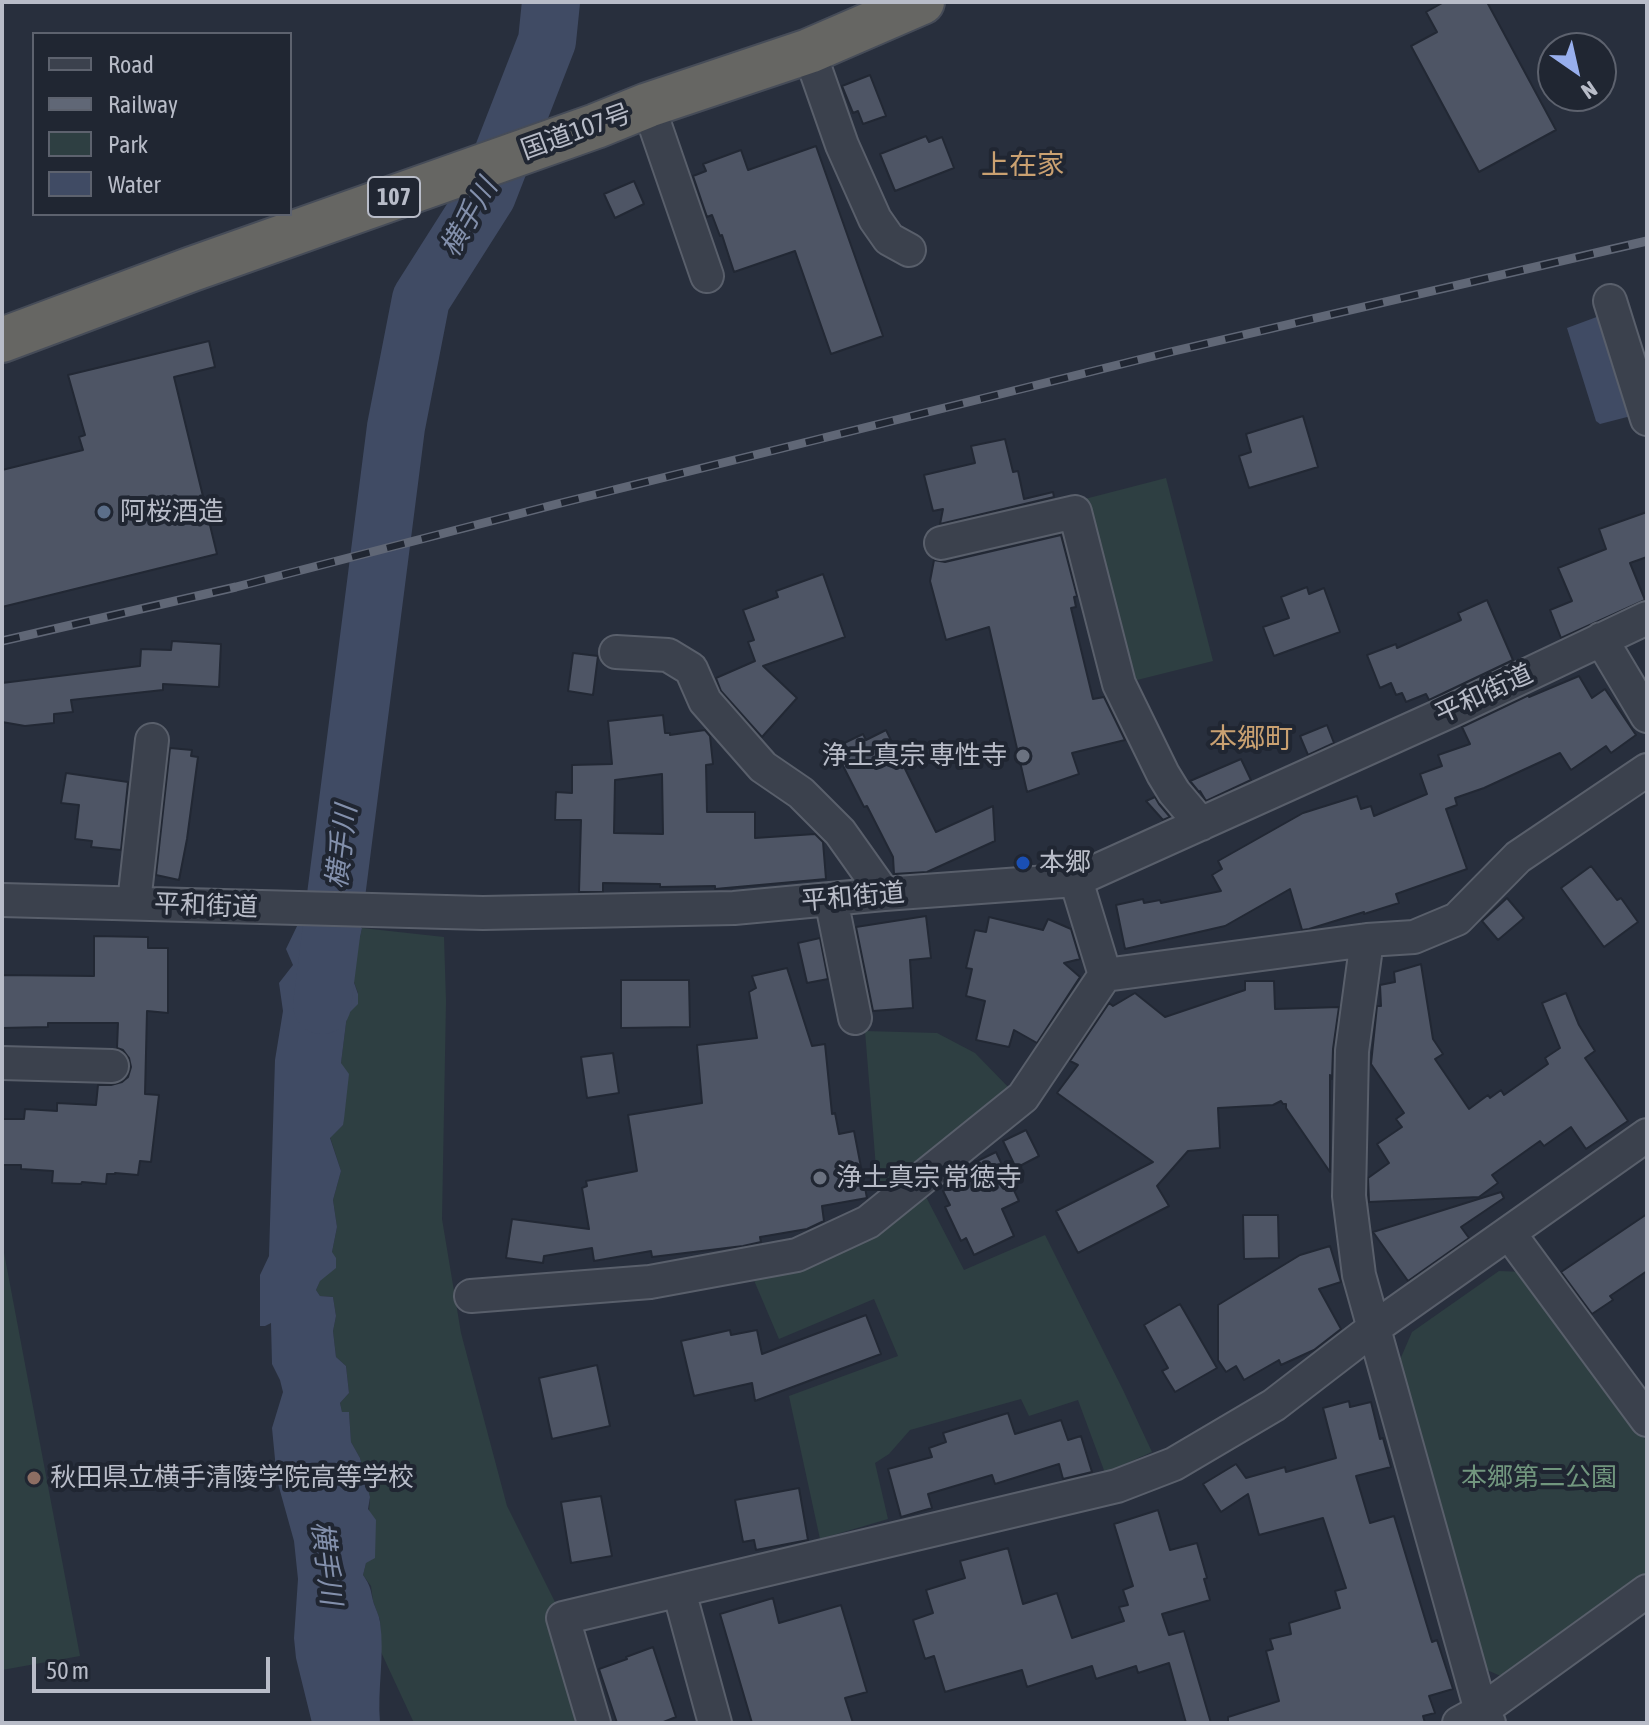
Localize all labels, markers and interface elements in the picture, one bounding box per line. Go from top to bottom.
legend [32,32,292,216]
north arrow [1537,32,1617,112]
text: Road [108,51,154,78]
text: N [1577,76,1602,105]
text: Railway [108,91,178,118]
street label: 国道107号 [517,98,635,166]
text: Park [108,131,148,158]
district label: 上在家 [981,148,1065,182]
text: Water [108,171,161,198]
water label: 横手川 [433,173,505,263]
road number: 107 [368,177,420,217]
place label: 阿桜酒造 [120,496,224,528]
marker: 阿桜酒造 [95,503,113,521]
street label: 平和街道 [1430,658,1538,730]
district label: 本郷町 [1209,722,1293,756]
place label: 浄土真宗 専性寺 [821,740,1007,772]
marker: 浄土真宗 専性寺 [1014,747,1032,765]
water label: 横手川 [320,803,364,891]
place label: 本郷 [1039,847,1091,879]
marker: 本郷 [1014,854,1032,872]
street label: 平和街道 [800,877,906,917]
street label: 平和街道 [153,889,259,923]
place label: 浄土真宗 常徳寺 [836,1162,1022,1194]
marker: 浄土真宗 常徳寺 [811,1169,829,1187]
place label: 秋田県立横手清陵学院高等学校 [50,1462,414,1494]
park label: 本郷第二公園 [1461,1462,1617,1494]
marker: 秋田県立横手清陵学院高等学校 [25,1469,43,1487]
water label: 横手川 [304,1519,348,1607]
scale bar [36,1641,274,1691]
text: 50 m [46,1657,89,1684]

